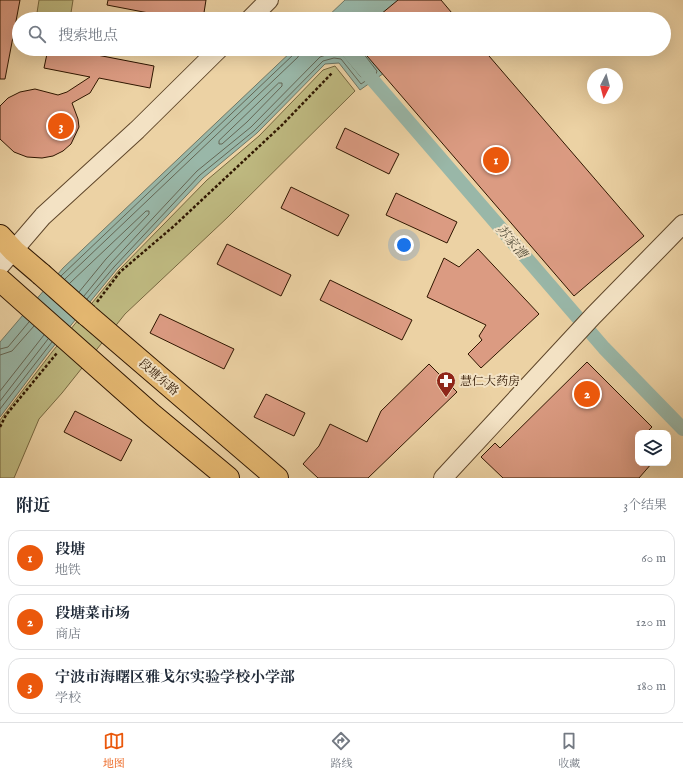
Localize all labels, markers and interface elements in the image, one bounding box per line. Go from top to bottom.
search box [12,12,671,56]
icon: search [26,23,48,45]
text: 搜索地点 [58,26,118,45]
north arrow [587,68,623,104]
pin: 3 [48,111,74,141]
pin: 1 [483,145,509,175]
water label: 苏家漕 [492,222,531,264]
your location [394,235,414,255]
street label: 段塘东路 [136,356,182,399]
pharmacy icon: 慧仁大药房 [435,370,457,398]
place label: 慧仁大药房 [460,374,520,389]
pin: 2 [574,379,600,409]
map controls [635,430,671,466]
button: layers [635,430,671,466]
text: 附近 [16,496,50,517]
text: 3个结果 [623,497,667,514]
text: 段塘 [55,540,85,559]
text: 1 [28,550,32,567]
text: 60 m [641,550,666,567]
text: 地铁 [55,562,81,579]
text: 段塘菜市场 [55,604,130,623]
text: 2 [27,614,33,631]
text: 120 m [636,614,666,631]
text: 商店 [55,626,81,643]
text: 宁波市海曙区雅戈尔实验学校小学部 [55,668,295,687]
text: 3 [28,678,32,695]
text: 180 m [637,678,666,695]
text: 学校 [55,690,81,707]
tab: 地图 [103,730,125,771]
tab: 路线 [330,730,352,771]
tab: 收藏 [558,730,580,771]

